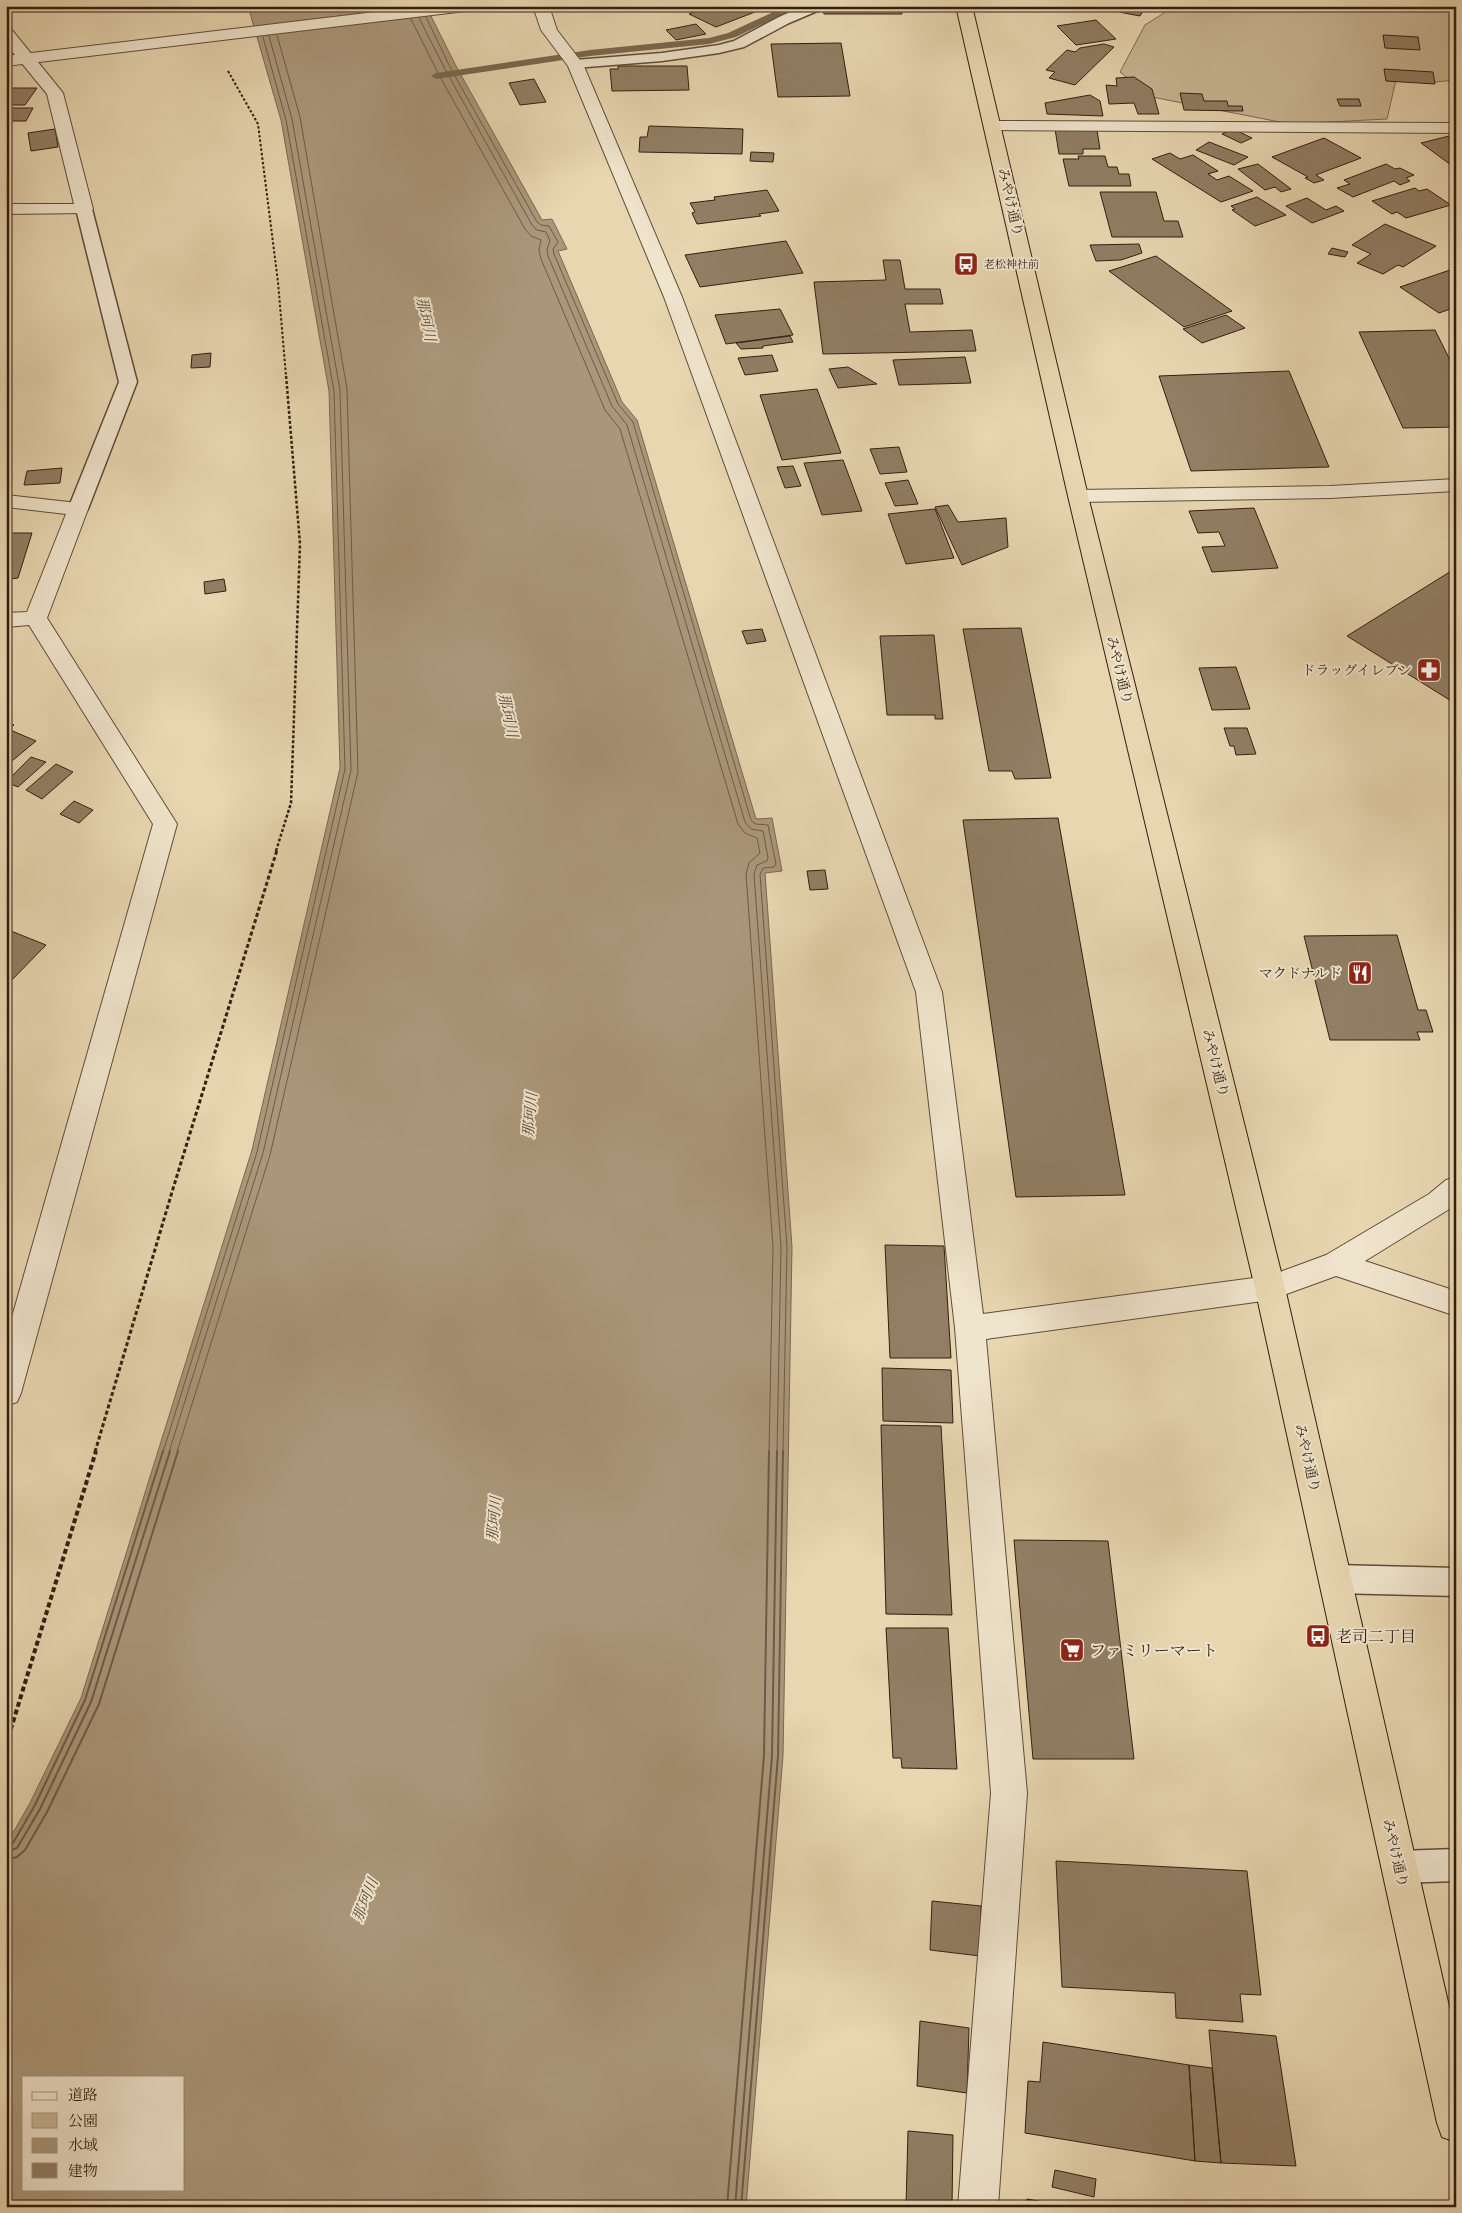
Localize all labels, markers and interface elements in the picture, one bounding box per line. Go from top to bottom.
street label: みやけ通り [994,166,1028,238]
bus stop icon: 老松神社前 [953,251,979,277]
place label: 老松神社前 [984,257,1039,271]
water label: 那珂川 [413,295,441,345]
street label: みやけ通り [1103,634,1137,706]
pharmacy icon: ドラッグイレブン [1416,657,1442,683]
place label: ドラッグイレブン [1302,661,1412,679]
water label: 那珂川 [495,691,523,741]
restaurant icon: マクドナルド [1347,960,1373,986]
place label: マクドナルド [1259,964,1342,982]
street label: みやけ通り [1199,1027,1233,1099]
water label: 那珂川 [518,1090,541,1138]
street label: みやけ通り [1291,1422,1325,1494]
water label: 那珂川 [482,1494,505,1542]
bus stop icon: 老司二丁目 [1305,1623,1331,1649]
place label: 老司二丁目 [1336,1626,1416,1646]
supermarket icon: ファミリーマート [1059,1637,1085,1663]
place label: ファミリーマート [1090,1640,1218,1660]
street label: みやけ通り [1379,1817,1413,1889]
water label: 那珂川 [347,1874,383,1924]
legend [22,2076,185,2190]
text: 道路 [68,2085,98,2104]
text: 公園 [68,2111,98,2130]
text: 水域 [68,2135,98,2154]
text: 建物 [68,2161,98,2180]

